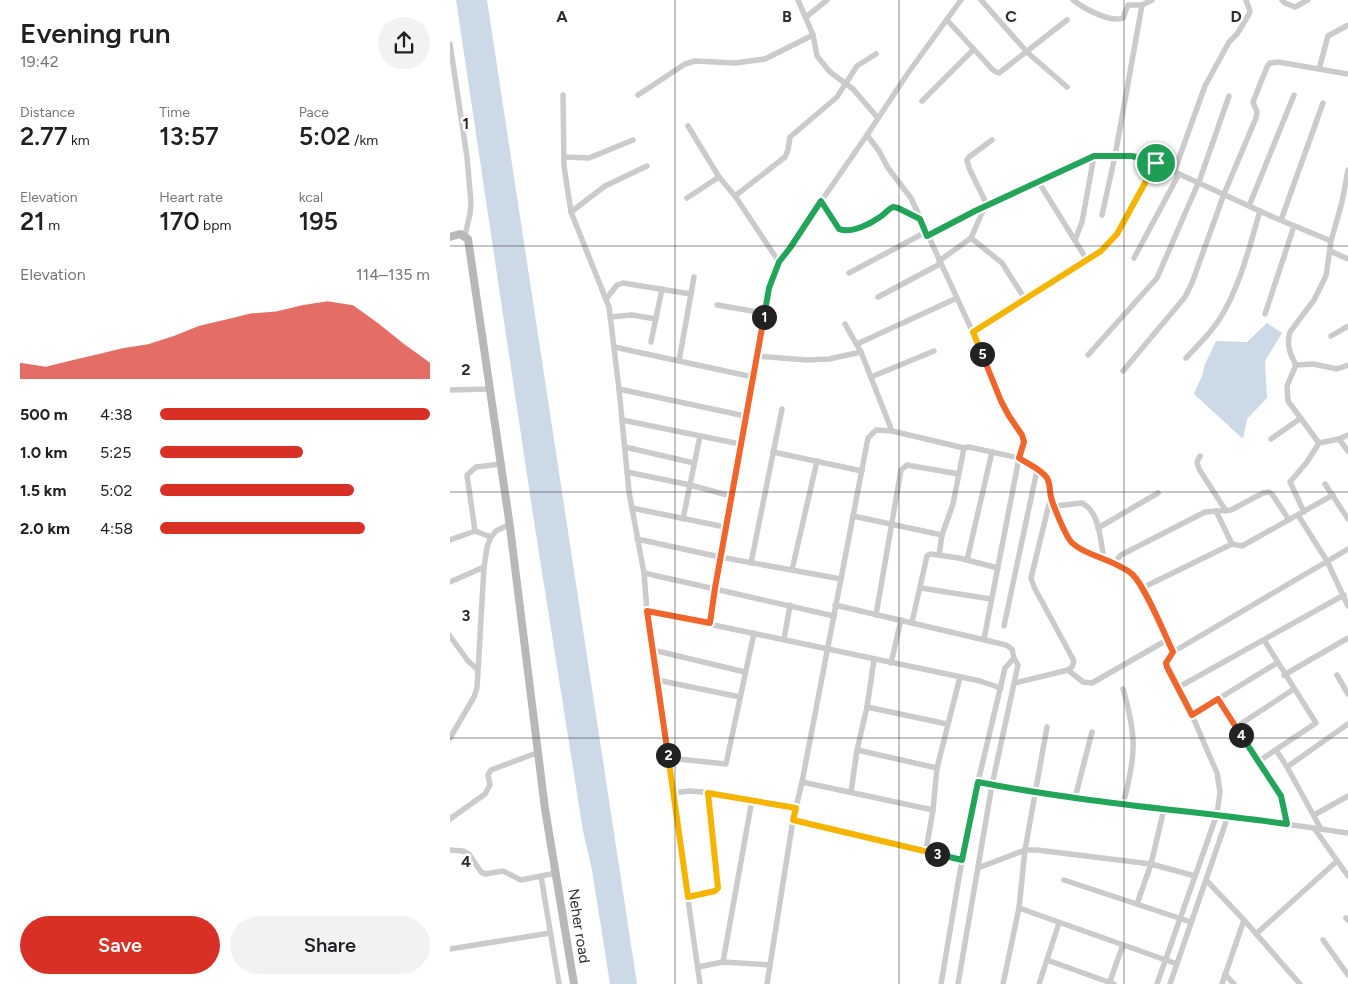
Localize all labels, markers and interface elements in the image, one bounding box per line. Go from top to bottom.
text: A [556,7,568,26]
text: B [782,7,792,26]
text: C [1005,7,1017,26]
text: D [1230,7,1242,26]
text: Evening run [20,16,171,50]
button: share [378,17,430,69]
text: 19:42 [20,52,59,71]
text: Distance [20,104,75,121]
text: Time [159,104,190,121]
text: Pace [299,104,329,121]
text: 1 [463,114,469,133]
text: 2.77 [20,121,67,151]
text: 13:57 [159,121,219,151]
text: 5:02 [299,121,351,151]
text: km [67,132,90,149]
text: /km [351,132,378,149]
pin [1135,142,1177,184]
icon: arrive [1142,149,1170,177]
text: Elevation [20,189,78,206]
text: Heart rate [159,189,223,206]
text: kcal [299,189,323,206]
text: 21 [20,206,45,236]
text: 170 [159,206,200,236]
text: 195 [299,206,338,236]
text: m [45,217,60,234]
text: bpm [200,217,232,234]
text: Elevation [20,265,86,284]
text: 114–135 m [356,265,430,284]
pin: 1 [752,304,776,330]
text: 1 [762,309,767,326]
pin: 5 [970,342,994,366]
text: 5 [978,346,987,363]
text: 2 [461,360,471,379]
text: 500 m [20,405,68,424]
text: 4:38 [100,405,133,424]
text: 1.0 km [20,443,67,462]
text: 5:25 [100,443,131,462]
text: 1.5 km [20,481,66,500]
text: 5:02 [100,481,132,500]
text: 2.0 km [20,519,70,538]
text: 4:58 [100,519,133,538]
text: 3 [462,606,471,625]
pin: 4 [1228,722,1254,748]
text: 4 [1237,727,1246,744]
pin: 2 [656,742,680,768]
text: 2 [664,747,673,764]
pin: 3 [924,842,950,866]
text: 3 [934,846,941,863]
text: 4 [461,852,471,871]
street label: Neher road [564,887,594,965]
button: Save [20,916,220,974]
button: Share [230,916,430,974]

